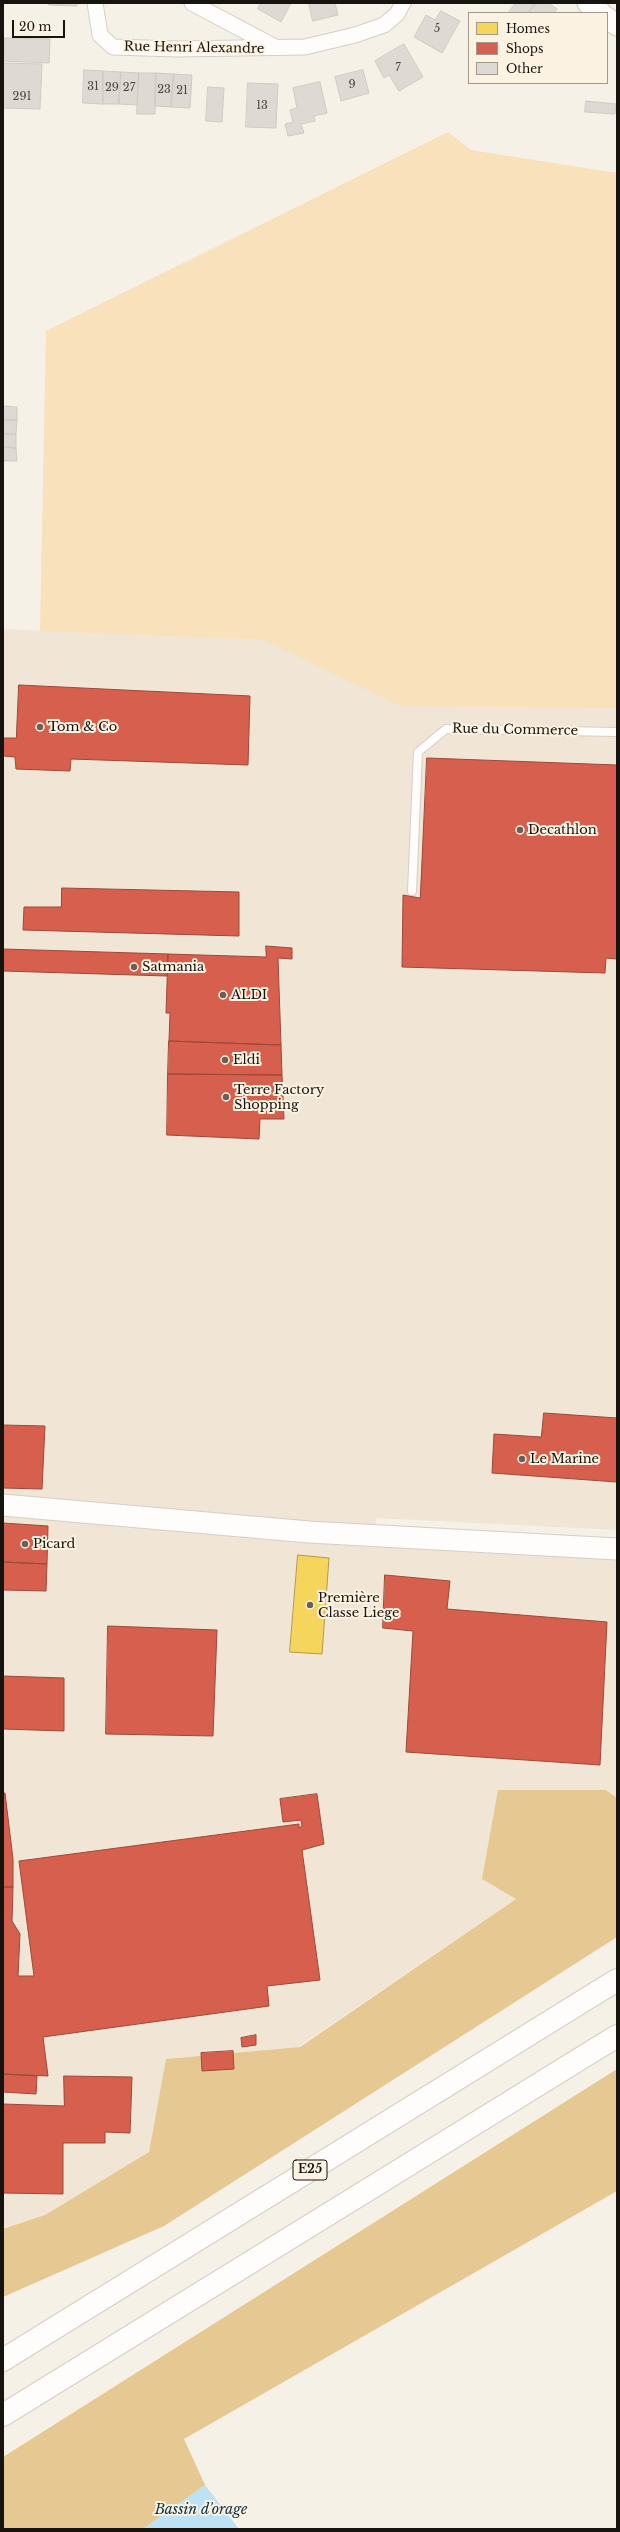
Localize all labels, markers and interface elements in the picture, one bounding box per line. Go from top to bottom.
scale bar [14,12,67,38]
legend [468,12,608,84]
text: 20 m [19,19,51,34]
text: Homes [506,21,550,36]
house number: 5 [434,22,440,36]
street label: Rue Henri Alexandre [124,39,264,57]
text: Shops [506,41,543,56]
house number: 7 [395,61,401,75]
text: Other [506,61,543,76]
house number: 9 [348,78,356,92]
house number: 31 [87,80,99,94]
house number: 29 [105,81,119,95]
house number: 27 [123,81,135,95]
house number: 23 [157,83,171,97]
house number: 21 [176,84,188,98]
house number: 291 [13,90,31,104]
house number: 13 [256,99,268,113]
place label: Tom & Co [48,719,117,735]
street label: Rue du Commerce [452,721,578,739]
marker: Tom & Co [35,722,45,732]
place label: Decathlon [528,822,597,838]
marker: Decathlon [515,825,525,835]
place label: Satmania [142,959,204,975]
marker: Satmania [129,962,139,972]
place label: ALDI [231,987,267,1003]
marker: ALDI [218,990,228,1000]
place label: Eldi [233,1052,260,1068]
marker: Eldi [220,1055,230,1065]
place label: Terre Factory Shopping [234,1082,324,1113]
marker: Terre Factory Shopping [221,1092,231,1102]
place label: Le Marine [530,1451,599,1467]
marker: Le Marine [517,1454,527,1464]
place label: Picard [33,1536,75,1552]
marker: Picard [20,1539,30,1549]
place label: Première Classe Liege [318,1590,399,1621]
marker: Première Classe Liege [305,1600,315,1610]
road number: E25 [293,2160,327,2180]
water label: Bassin d'orage [155,2502,247,2518]

